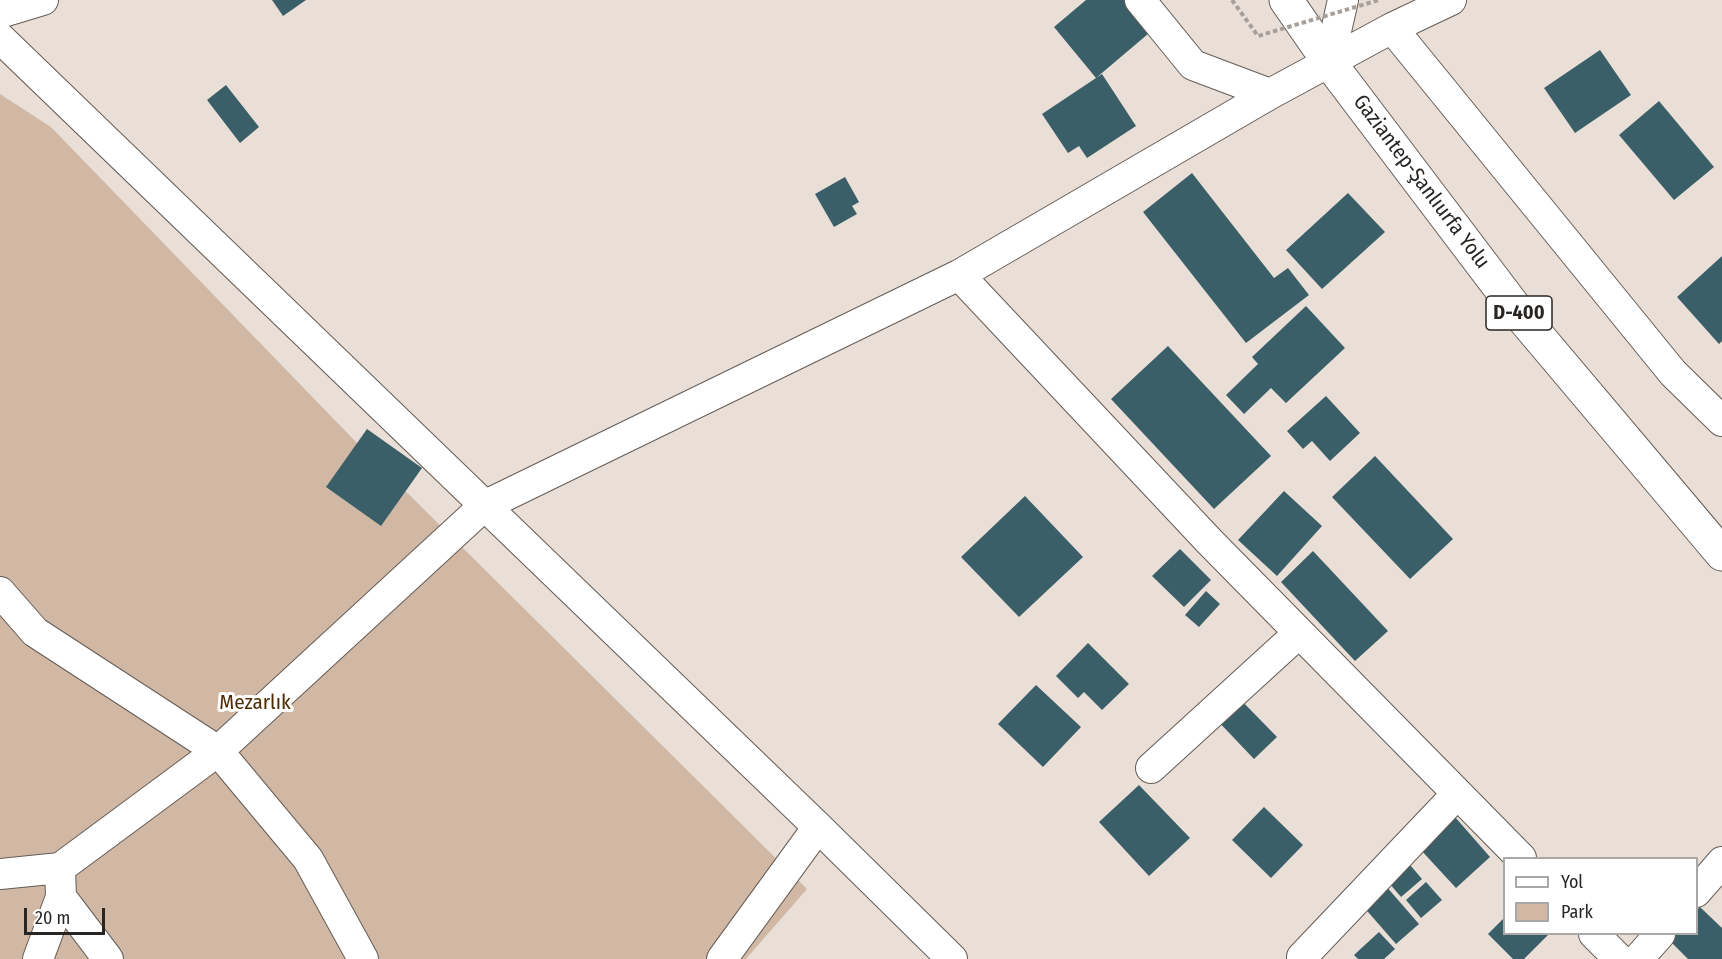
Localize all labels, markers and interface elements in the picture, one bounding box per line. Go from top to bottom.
street label: Gaziantep-Şanlıurfa Yolu [1347,90,1495,274]
road number: D-400 [1486,296,1552,330]
park label: Mezarlık [219,690,291,716]
legend [1503,857,1698,935]
text: Yol [1561,871,1583,893]
scale bar [27,896,108,934]
text: Park [1561,901,1593,923]
text: 20 m [35,907,70,929]

